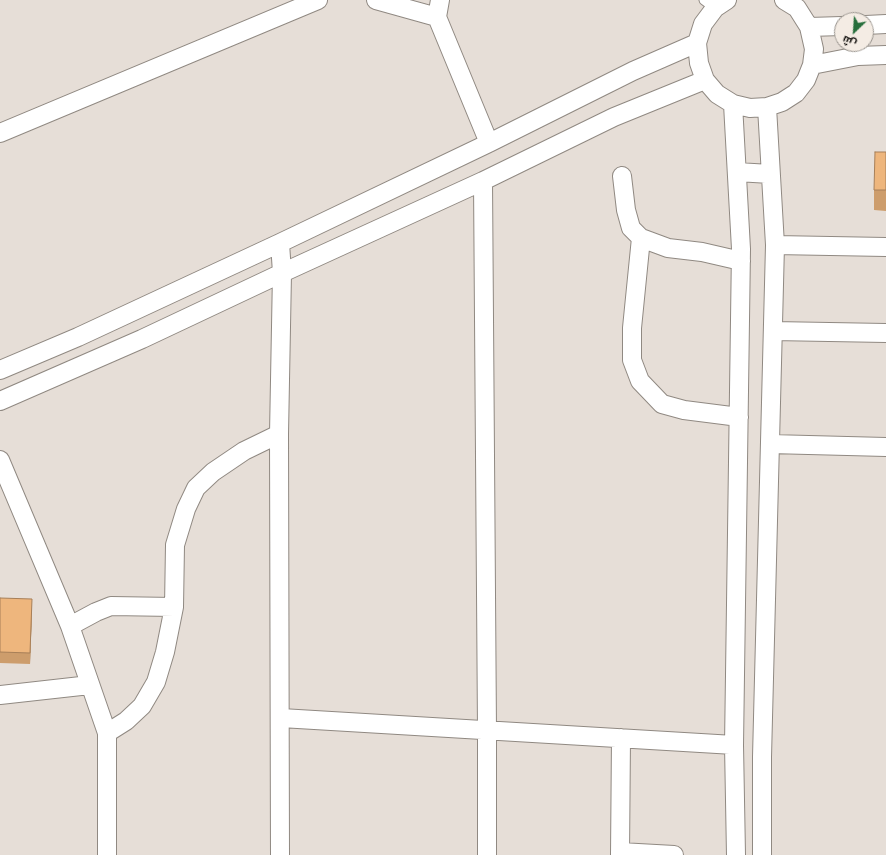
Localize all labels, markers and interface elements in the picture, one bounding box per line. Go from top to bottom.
north arrow [834,12,874,52]
text: ش [840,32,859,52]

